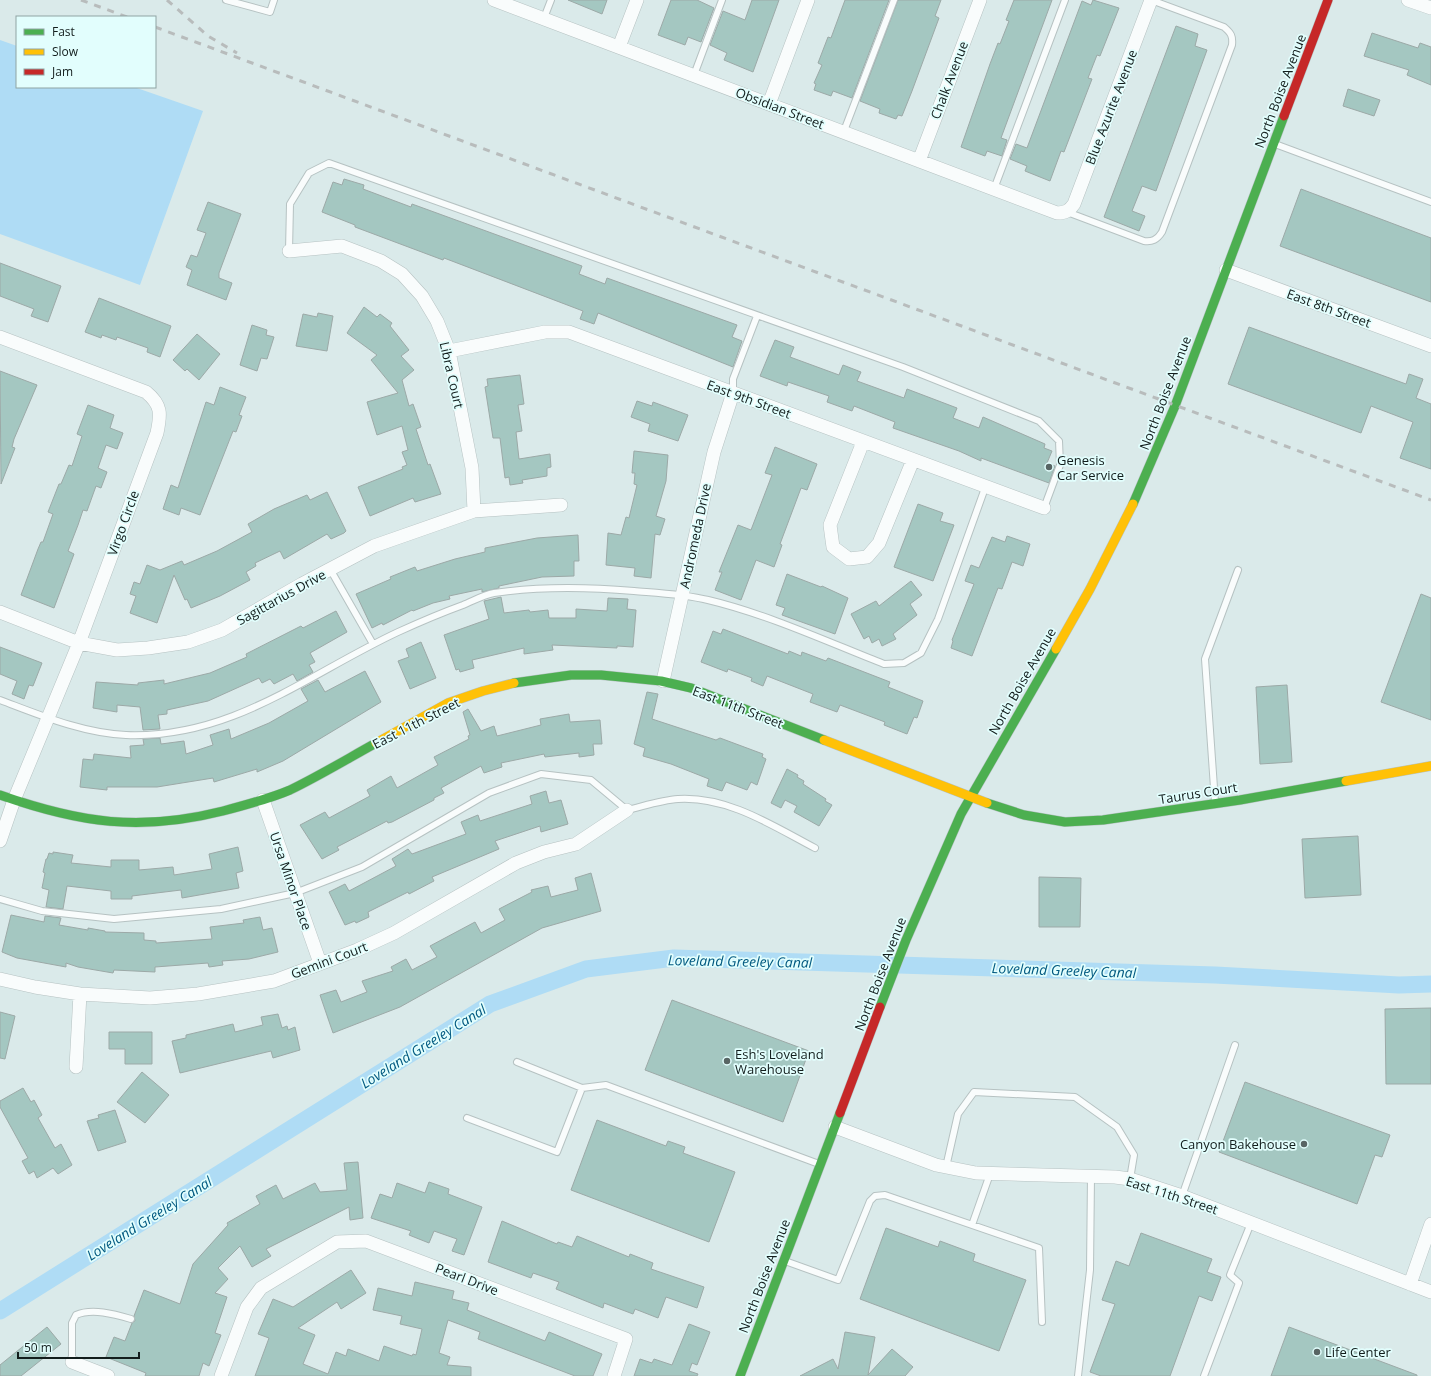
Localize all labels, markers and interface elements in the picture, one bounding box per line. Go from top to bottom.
legend [16,16,156,88]
text: Fast [52,23,75,40]
street label: North Boise Avenue [1250,32,1310,150]
street label: Chalk Avenue [926,38,972,122]
text: Slow [52,43,79,60]
street label: Blue Azurite Avenue [1081,47,1141,167]
text: Jam [51,63,73,80]
street label: Obsidian Street [733,83,827,133]
street label: East 8th Street [1284,284,1374,332]
street label: North Boise Avenue [1135,334,1195,452]
street label: Libra Court [436,340,468,410]
street label: East 9th Street [704,375,794,423]
place label: Genesis Car Service [1057,451,1124,484]
marker: Genesis Car Service [1044,462,1054,472]
street label: Andromeda Drive [675,482,715,590]
street label: Virgo Circle [103,488,143,558]
street label: Sagittarius Drive [233,565,329,629]
street label: North Boise Avenue [984,624,1060,738]
street label: East 11th Street [690,681,786,733]
street label: East 11th Street [369,693,463,753]
street label: Taurus Court [1158,778,1239,808]
street label: Ursa Minor Place [266,829,316,933]
street label: North Boise Avenue [850,915,910,1033]
street label: Gemini Court [288,937,370,983]
water label: Loveland Greeley Canal [668,950,813,972]
water label: Loveland Greeley Canal [991,958,1137,982]
water label: Loveland Greeley Canal [357,999,490,1092]
place label: Esh's Loveland Warehouse [735,1045,824,1078]
marker: Esh's Loveland Warehouse [722,1056,732,1066]
place label: Canyon Bakehouse [1180,1135,1296,1153]
marker: Canyon Bakehouse [1299,1139,1309,1149]
water label: Loveland Greeley Canal [83,1171,216,1264]
street label: East 11th Street [1124,1172,1221,1218]
street label: North Boise Avenue [734,1217,794,1335]
street label: Pearl Drive [433,1259,501,1299]
scale bar [18,1334,139,1360]
text: 50 m [24,1339,52,1356]
place label: Life Center [1325,1343,1392,1361]
marker: Life Center [1312,1347,1322,1357]

